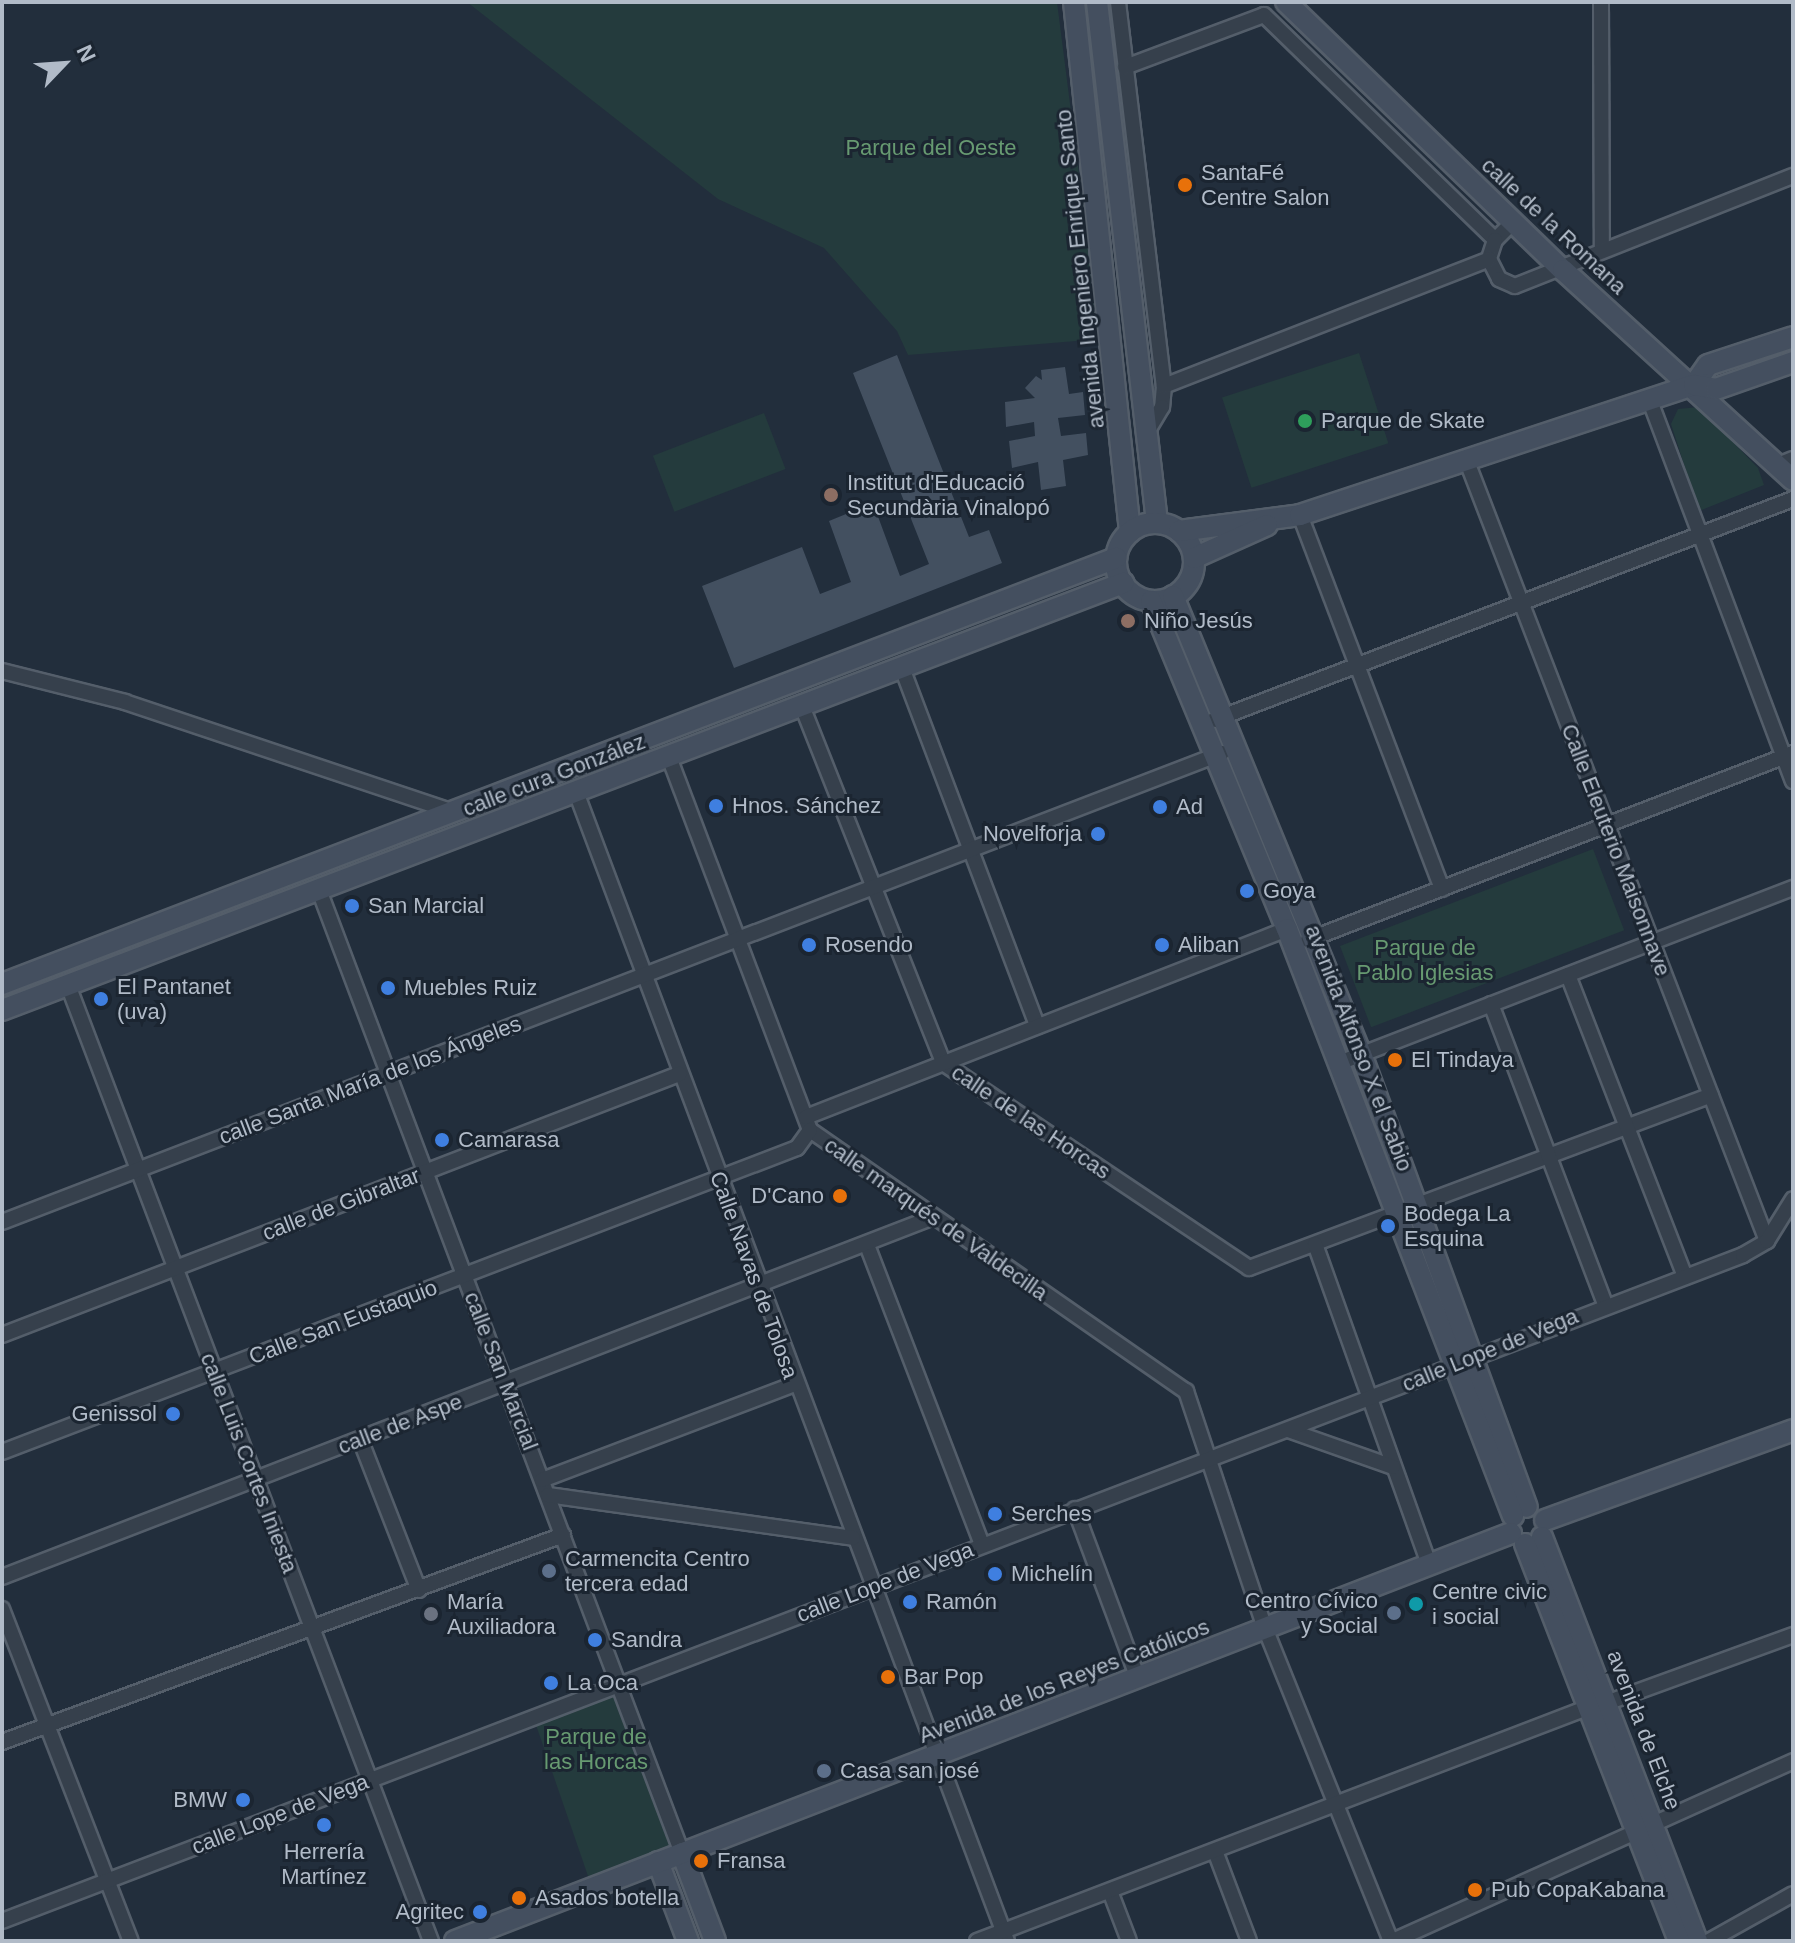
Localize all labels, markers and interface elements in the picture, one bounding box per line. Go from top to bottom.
north arrow [24,24,104,104]
text: N [72,41,101,66]
street label: avenida Ingeniero Enrique Santo [1050,108,1110,430]
park label: Parque del Oeste [845,135,1017,161]
street label: calle de la Romana [1476,152,1632,300]
place label: SantaFé Centre Salon [1201,159,1329,210]
marker: SantaFé Centre Salon [1176,176,1194,194]
place label: Parque de Skate [1321,408,1485,434]
marker: Parque de Skate [1296,412,1314,430]
place label: Institut d'Educació Secundària Vinalopó [847,469,1050,520]
marker: Institut d'Educació Secundària Vinalopó [822,486,840,504]
place label: Niño Jesús [1144,608,1253,634]
marker: Niño Jesús [1119,612,1137,630]
street label: Calle Eleuterio Maisonnave [1556,720,1676,980]
street label: calle cura González [459,728,649,822]
place label: Hnos. Sánchez [732,793,881,819]
place label: Ad [1176,794,1203,820]
marker: Hnos. Sánchez [707,797,725,815]
marker: Ad [1151,798,1169,816]
place label: Novelforja [983,821,1082,847]
marker: Novelforja [1089,825,1107,843]
place label: Goya [1263,878,1316,904]
marker: Goya [1238,882,1256,900]
place label: San Marcial [368,893,484,919]
marker: San Marcial [343,897,361,915]
street label: avenida Alfonso X el Sabio [1300,921,1418,1175]
place label: Rosendo [825,932,913,958]
place label: Aliban [1178,932,1239,958]
park label: Parque de Pablo Iglesias [1357,934,1493,986]
marker: Rosendo [800,936,818,954]
marker: Aliban [1153,936,1171,954]
place label: El Pantanet (uva) [117,973,231,1024]
place label: Muebles Ruiz [404,975,537,1001]
marker: Muebles Ruiz [379,979,397,997]
marker: El Pantanet (uva) [92,990,110,1008]
street label: calle Santa María de los Ángeles [215,1010,525,1150]
place label: El Tindaya [1411,1047,1514,1073]
marker: El Tindaya [1386,1051,1404,1069]
street label: calle de las Horcas [947,1059,1115,1185]
place label: Camarasa [458,1127,559,1153]
marker: Camarasa [433,1131,451,1149]
street label: calle marqués de Valdecilla [819,1132,1053,1306]
street label: calle de Gibraltar [259,1162,423,1246]
street label: Calle Navas de Tolosa [704,1168,804,1382]
place label: D'Cano [751,1183,824,1209]
marker: D'Cano [831,1187,849,1205]
place label: Bodega La Esquina [1404,1200,1510,1252]
marker: Bodega La Esquina [1379,1217,1397,1235]
street label: Calle San Eustaquio [245,1274,441,1370]
street label: calle San Marcial [459,1288,543,1454]
street label: calle Lope de Vega [1398,1303,1582,1397]
street label: calle Luis Cortes Iniesta [195,1349,303,1577]
street label: calle de Aspe [334,1388,466,1460]
place label: Genissol [71,1401,157,1427]
marker: Genissol [164,1405,182,1423]
place label: Serches [1011,1501,1092,1527]
marker: Serches [986,1505,1004,1523]
street label: calle Lope de Vega [793,1536,977,1628]
place label: Carmencita Centro tercera edad [565,1545,750,1596]
place label: Michelín [1011,1561,1093,1587]
marker: Carmencita Centro tercera edad [540,1562,558,1580]
marker: Michelín [986,1565,1004,1583]
place label: Centre civic i social [1432,1578,1547,1630]
place label: Centro Cívico y Social [1245,1587,1378,1638]
place label: María Auxiliadora [447,1588,556,1640]
place label: Ramón [926,1589,997,1615]
marker: Ramón [901,1593,919,1611]
marker: Centre civic i social [1407,1595,1425,1613]
marker: Centro Cívico y Social [1385,1604,1403,1622]
marker: María Auxiliadora [422,1605,440,1623]
street label: Avenida de los Reyes Católicos [915,1613,1213,1749]
place label: Sandra [611,1627,682,1653]
marker: Sandra [586,1631,604,1649]
street label: avenida de Elche [1601,1646,1687,1814]
place label: Bar Pop [904,1664,983,1690]
marker: Bar Pop [879,1668,897,1686]
place label: La Oca [567,1670,638,1696]
marker: La Oca [542,1674,560,1692]
park label: Parque de las Horcas [544,1723,648,1774]
place label: Casa san josé [840,1758,979,1784]
marker: Casa san josé [815,1762,833,1780]
street label: calle Lope de Vega [188,1768,372,1860]
place label: BMW [173,1787,227,1813]
marker: BMW [234,1791,252,1809]
marker: Herrería Martínez [315,1816,333,1834]
place label: Herrería Martínez [281,1838,367,1890]
place label: Fransa [717,1848,785,1874]
marker: Fransa [692,1852,710,1870]
place label: Pub CopaKabana [1491,1877,1665,1903]
marker: Pub CopaKabana [1466,1881,1484,1899]
place label: Asados botella [535,1885,679,1911]
marker: Asados botella [510,1889,528,1907]
place label: Agritec [396,1899,464,1925]
marker: Agritec [471,1903,489,1921]

